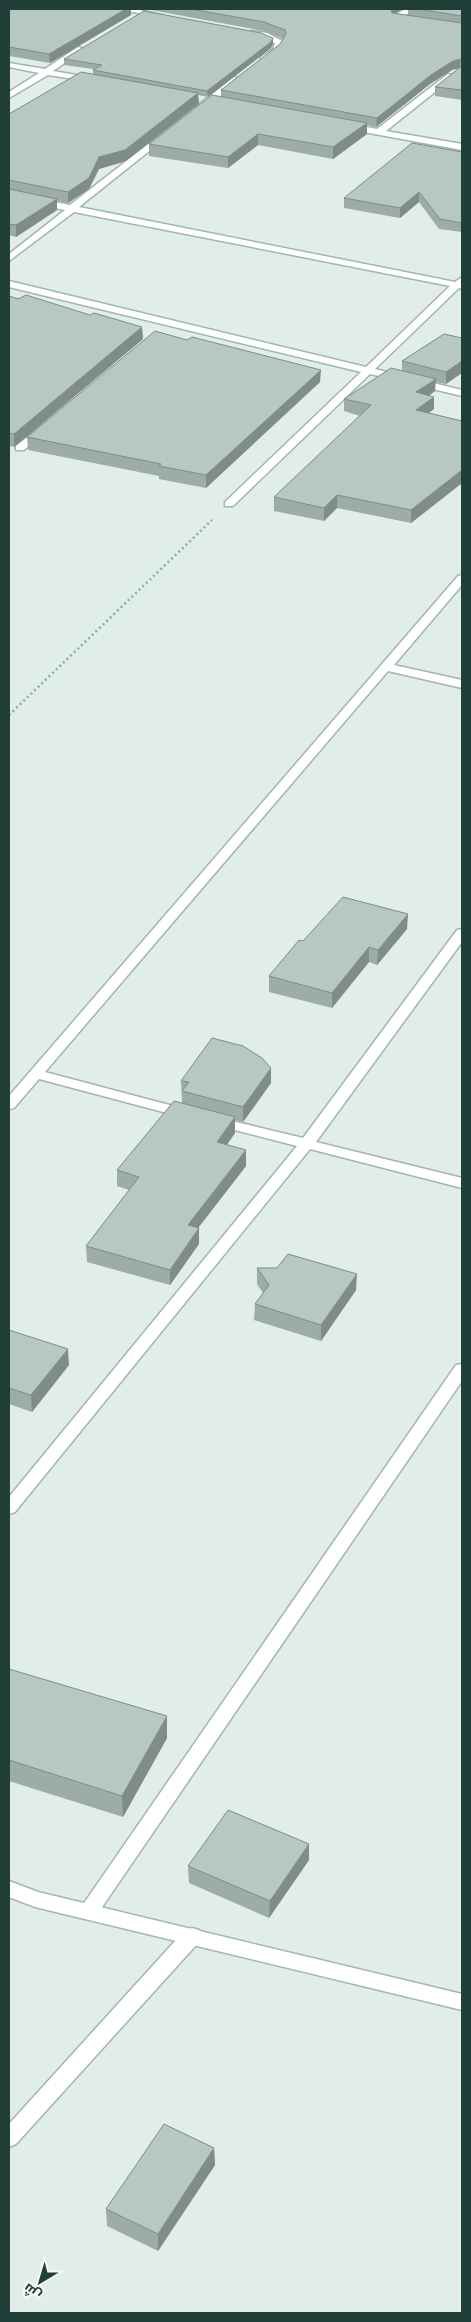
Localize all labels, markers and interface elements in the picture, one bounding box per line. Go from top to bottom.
north arrow [15,2257,65,2307]
text: ش [20,2280,45,2304]

